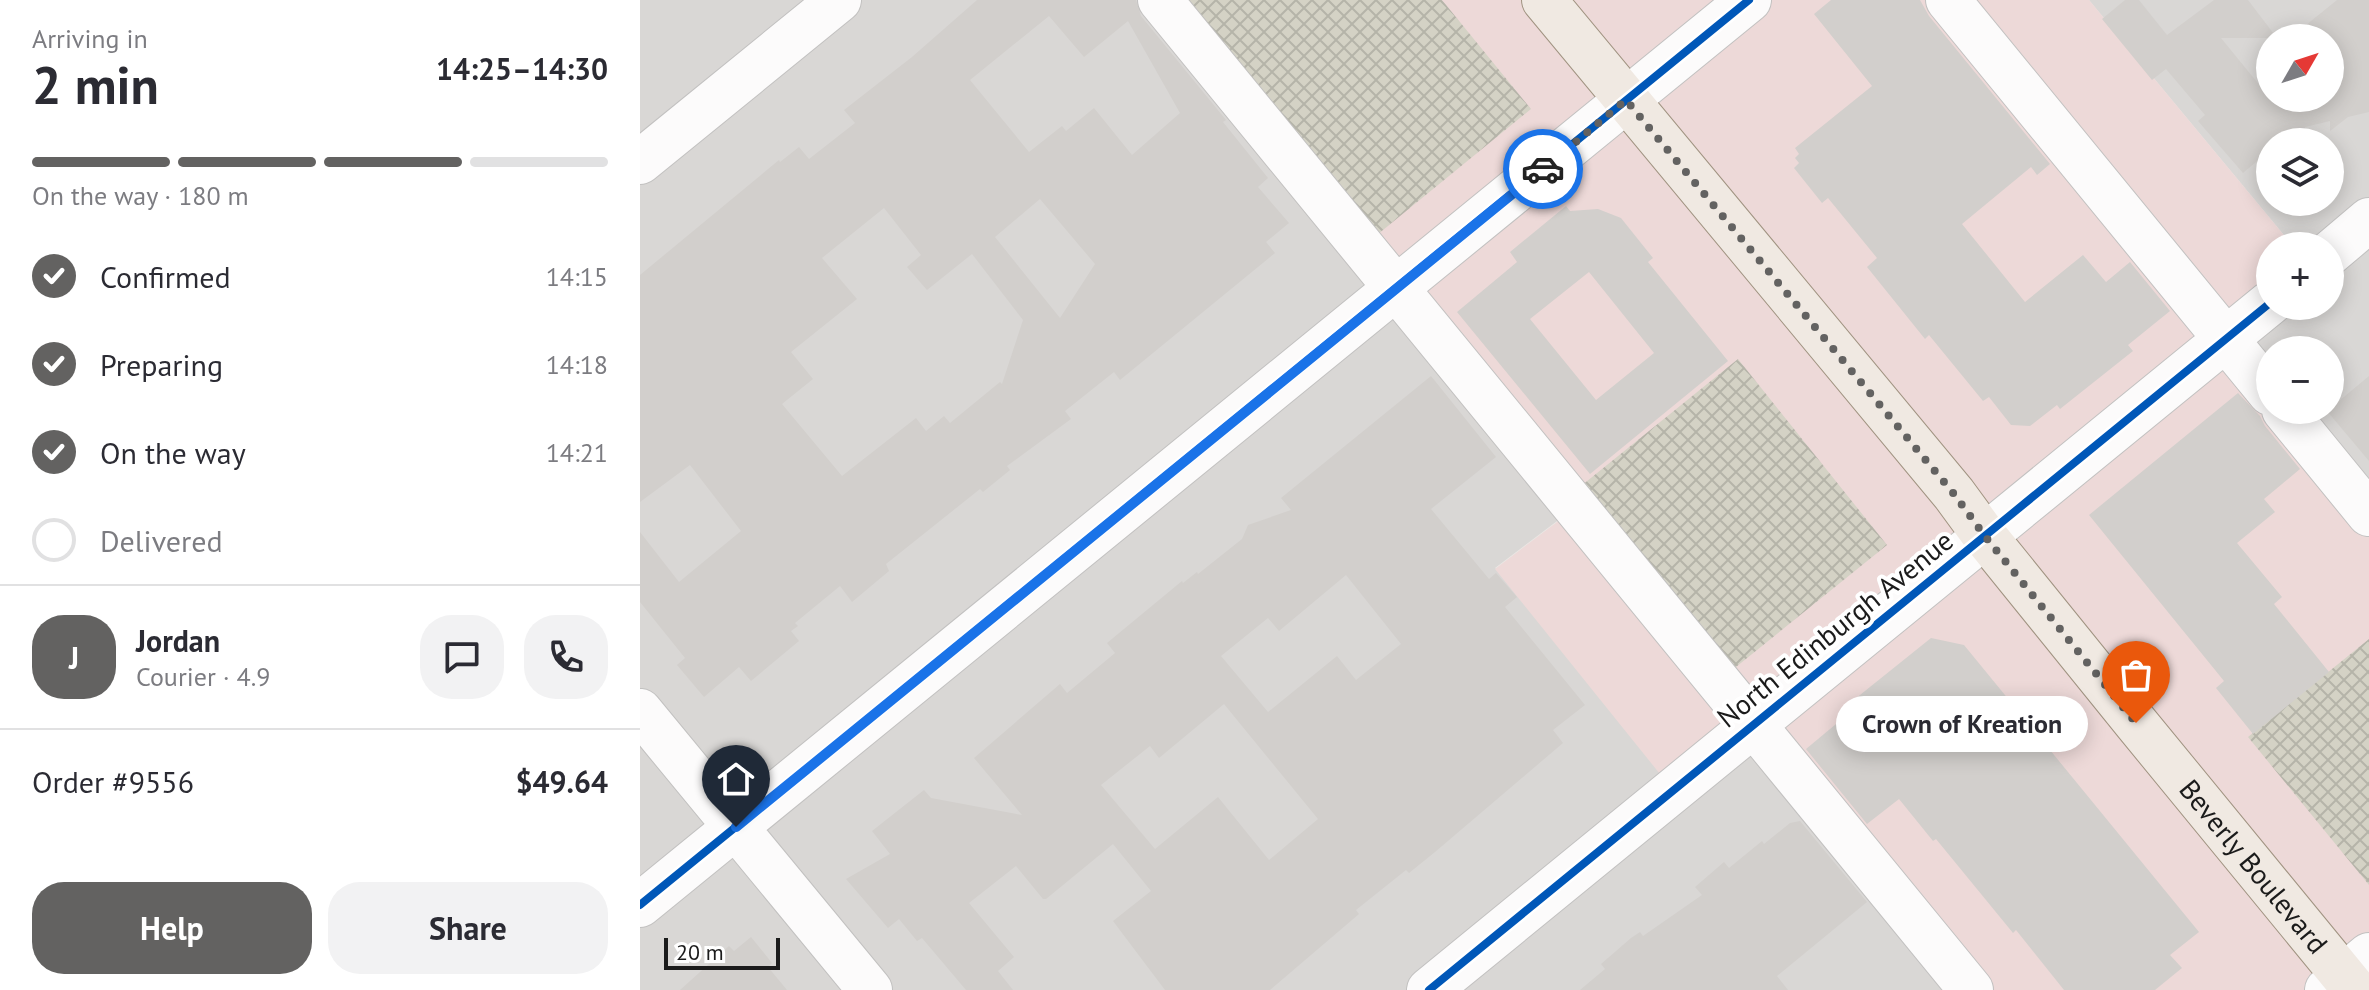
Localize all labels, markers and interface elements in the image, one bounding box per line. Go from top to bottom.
text: Arriving in [32,22,148,55]
north arrow [2256,24,2344,112]
map controls [2256,24,2344,424]
text: 14:25–14:30 [436,49,608,88]
text: 2 min [32,51,159,118]
button: layers [2256,128,2344,216]
courier [1503,129,1583,209]
icon: car [1521,147,1565,191]
text: On the way · 180 m [32,179,249,212]
button: + [2256,232,2344,320]
icon: check [32,254,76,298]
text: Confirmed [100,257,231,296]
text: 14:15 [546,260,608,293]
button: − [2256,336,2344,424]
icon: check [32,342,76,386]
text: Preparing [100,345,223,384]
text: 14:18 [546,348,608,381]
icon: check [32,430,76,474]
text: On the way [100,433,246,472]
text: 14:21 [546,436,608,469]
text: Delivered [100,521,223,560]
street label: North Edinburgh Avenue [1709,522,1960,735]
button: chat [420,615,504,699]
button: phone [524,615,608,699]
text: Jordan [136,621,220,660]
text: J [69,638,79,677]
pin [2102,641,2170,723]
icon: bag [2114,653,2158,697]
text: Courier · 4.9 [136,660,270,693]
callout: Crown of Kreation [1836,695,2088,751]
text: Crown of Kreation [1862,707,2062,740]
pin [702,745,770,827]
icon: home [714,757,758,801]
text: Order #9556 [32,762,194,801]
text: $49.64 [516,762,608,801]
street label: Beverly Boulevard [2172,771,2336,961]
button: Help [32,882,312,974]
button: Share [328,882,608,974]
scale bar [664,934,780,970]
text: 20 m [676,938,724,966]

